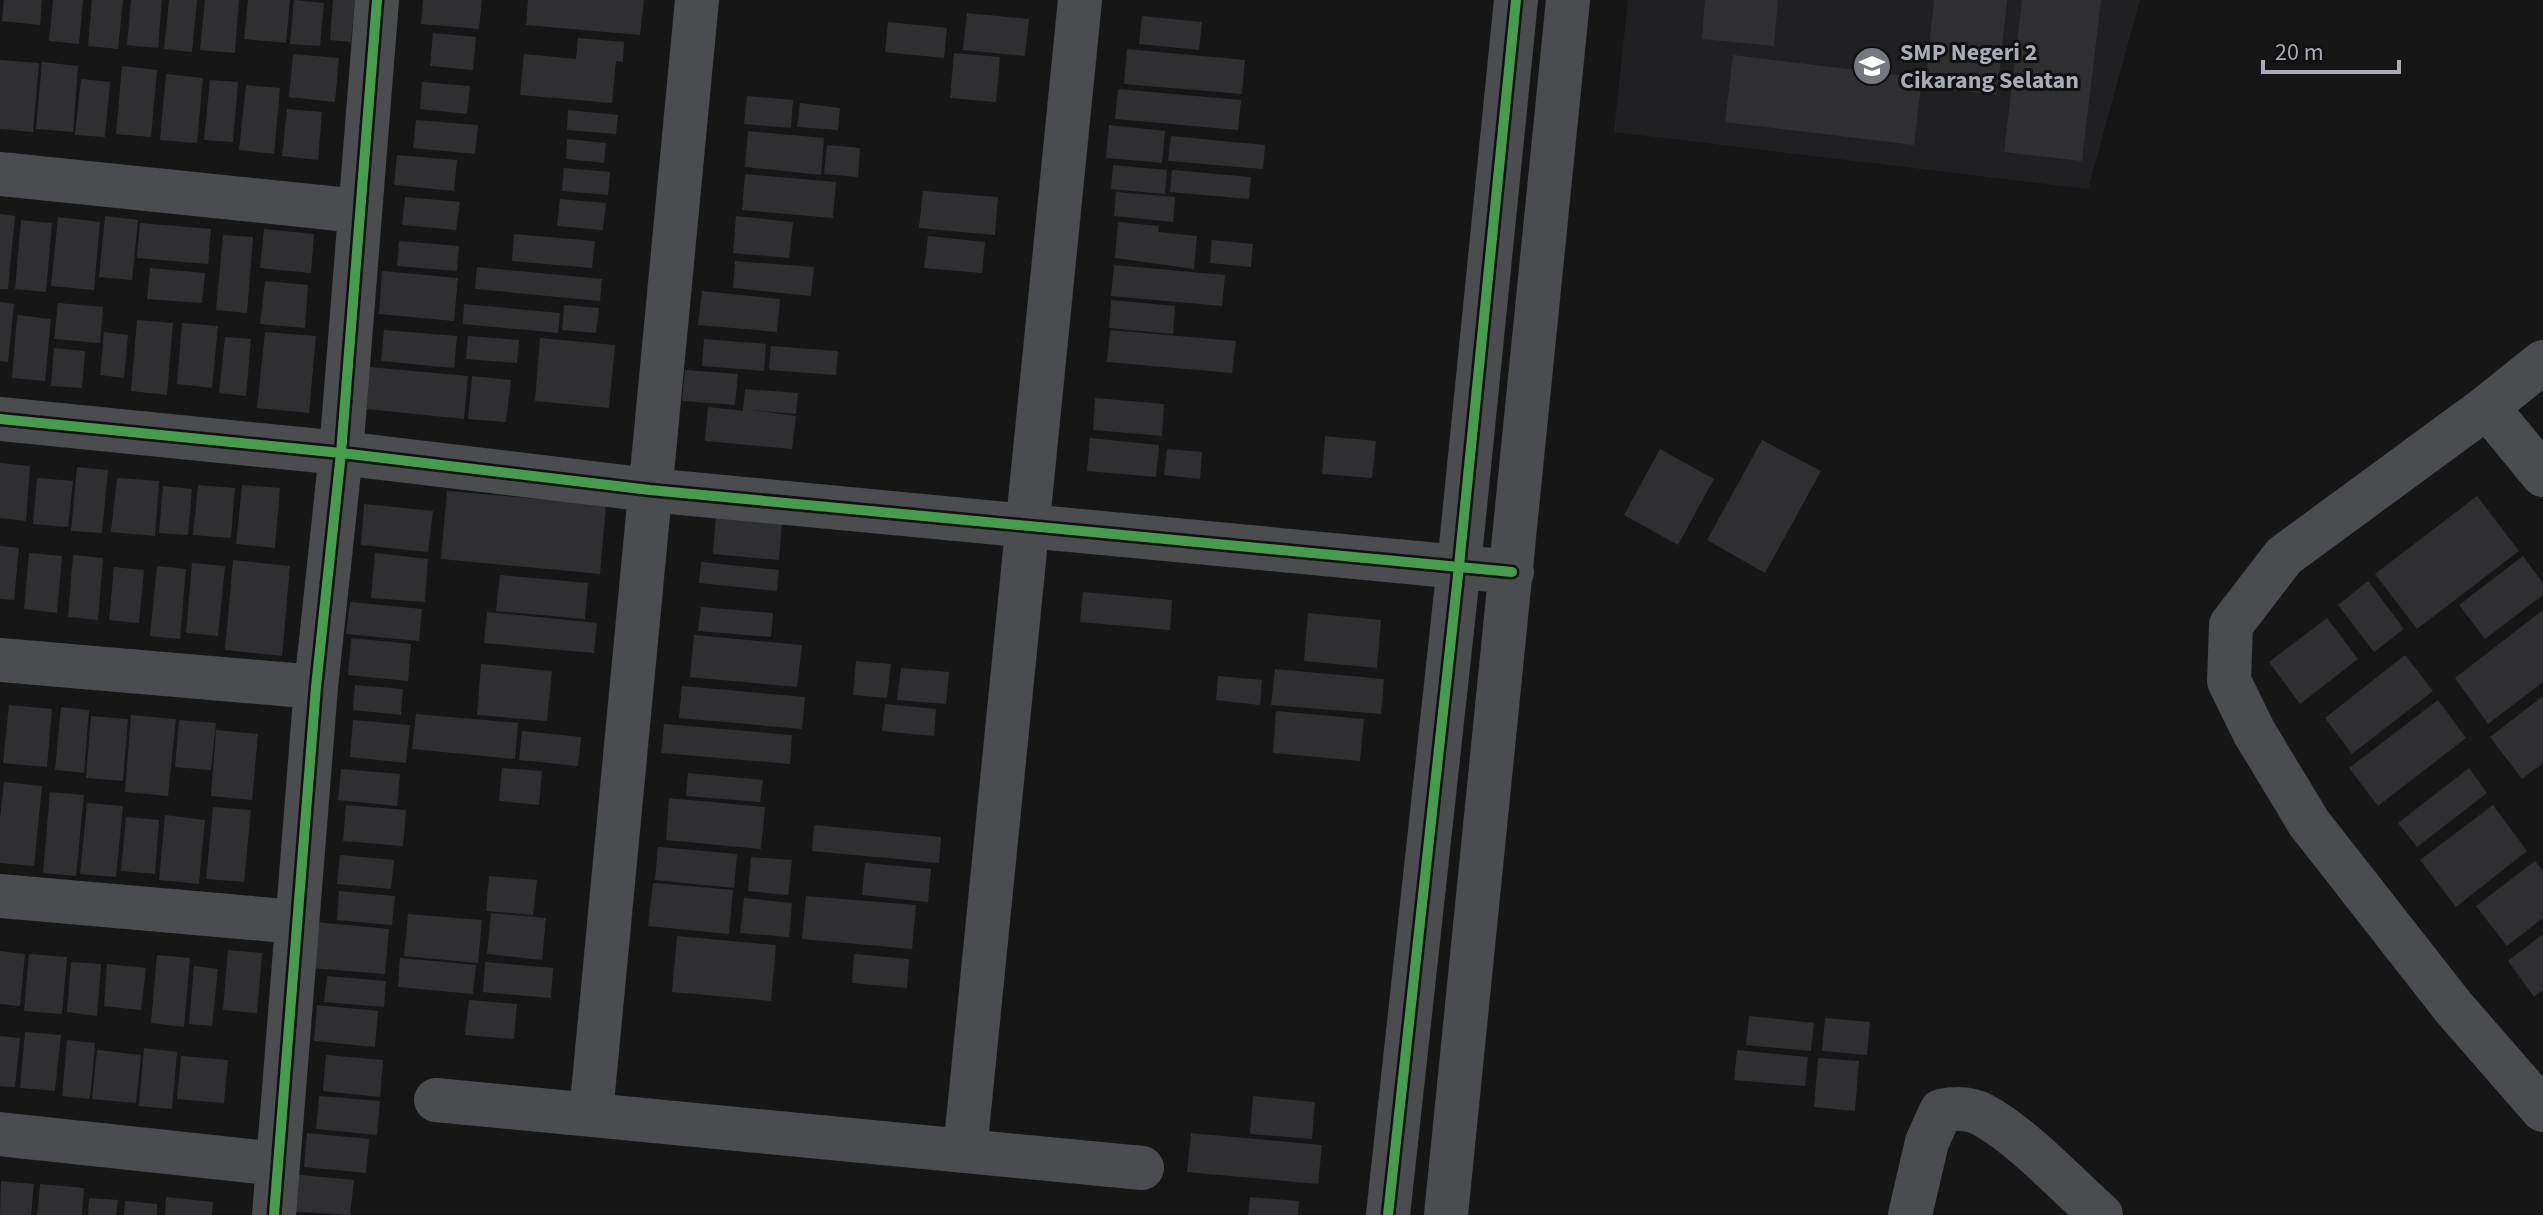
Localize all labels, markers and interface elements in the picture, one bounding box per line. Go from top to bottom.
scale bar [2263,24,2399,74]
place label: SMP Negeri 2 Cikarang Selatan [1900,35,2079,98]
text: 20 m [2275,35,2324,70]
school or university icon: SMP Negeri 2 Cikarang Selatan [1851,45,1893,87]

